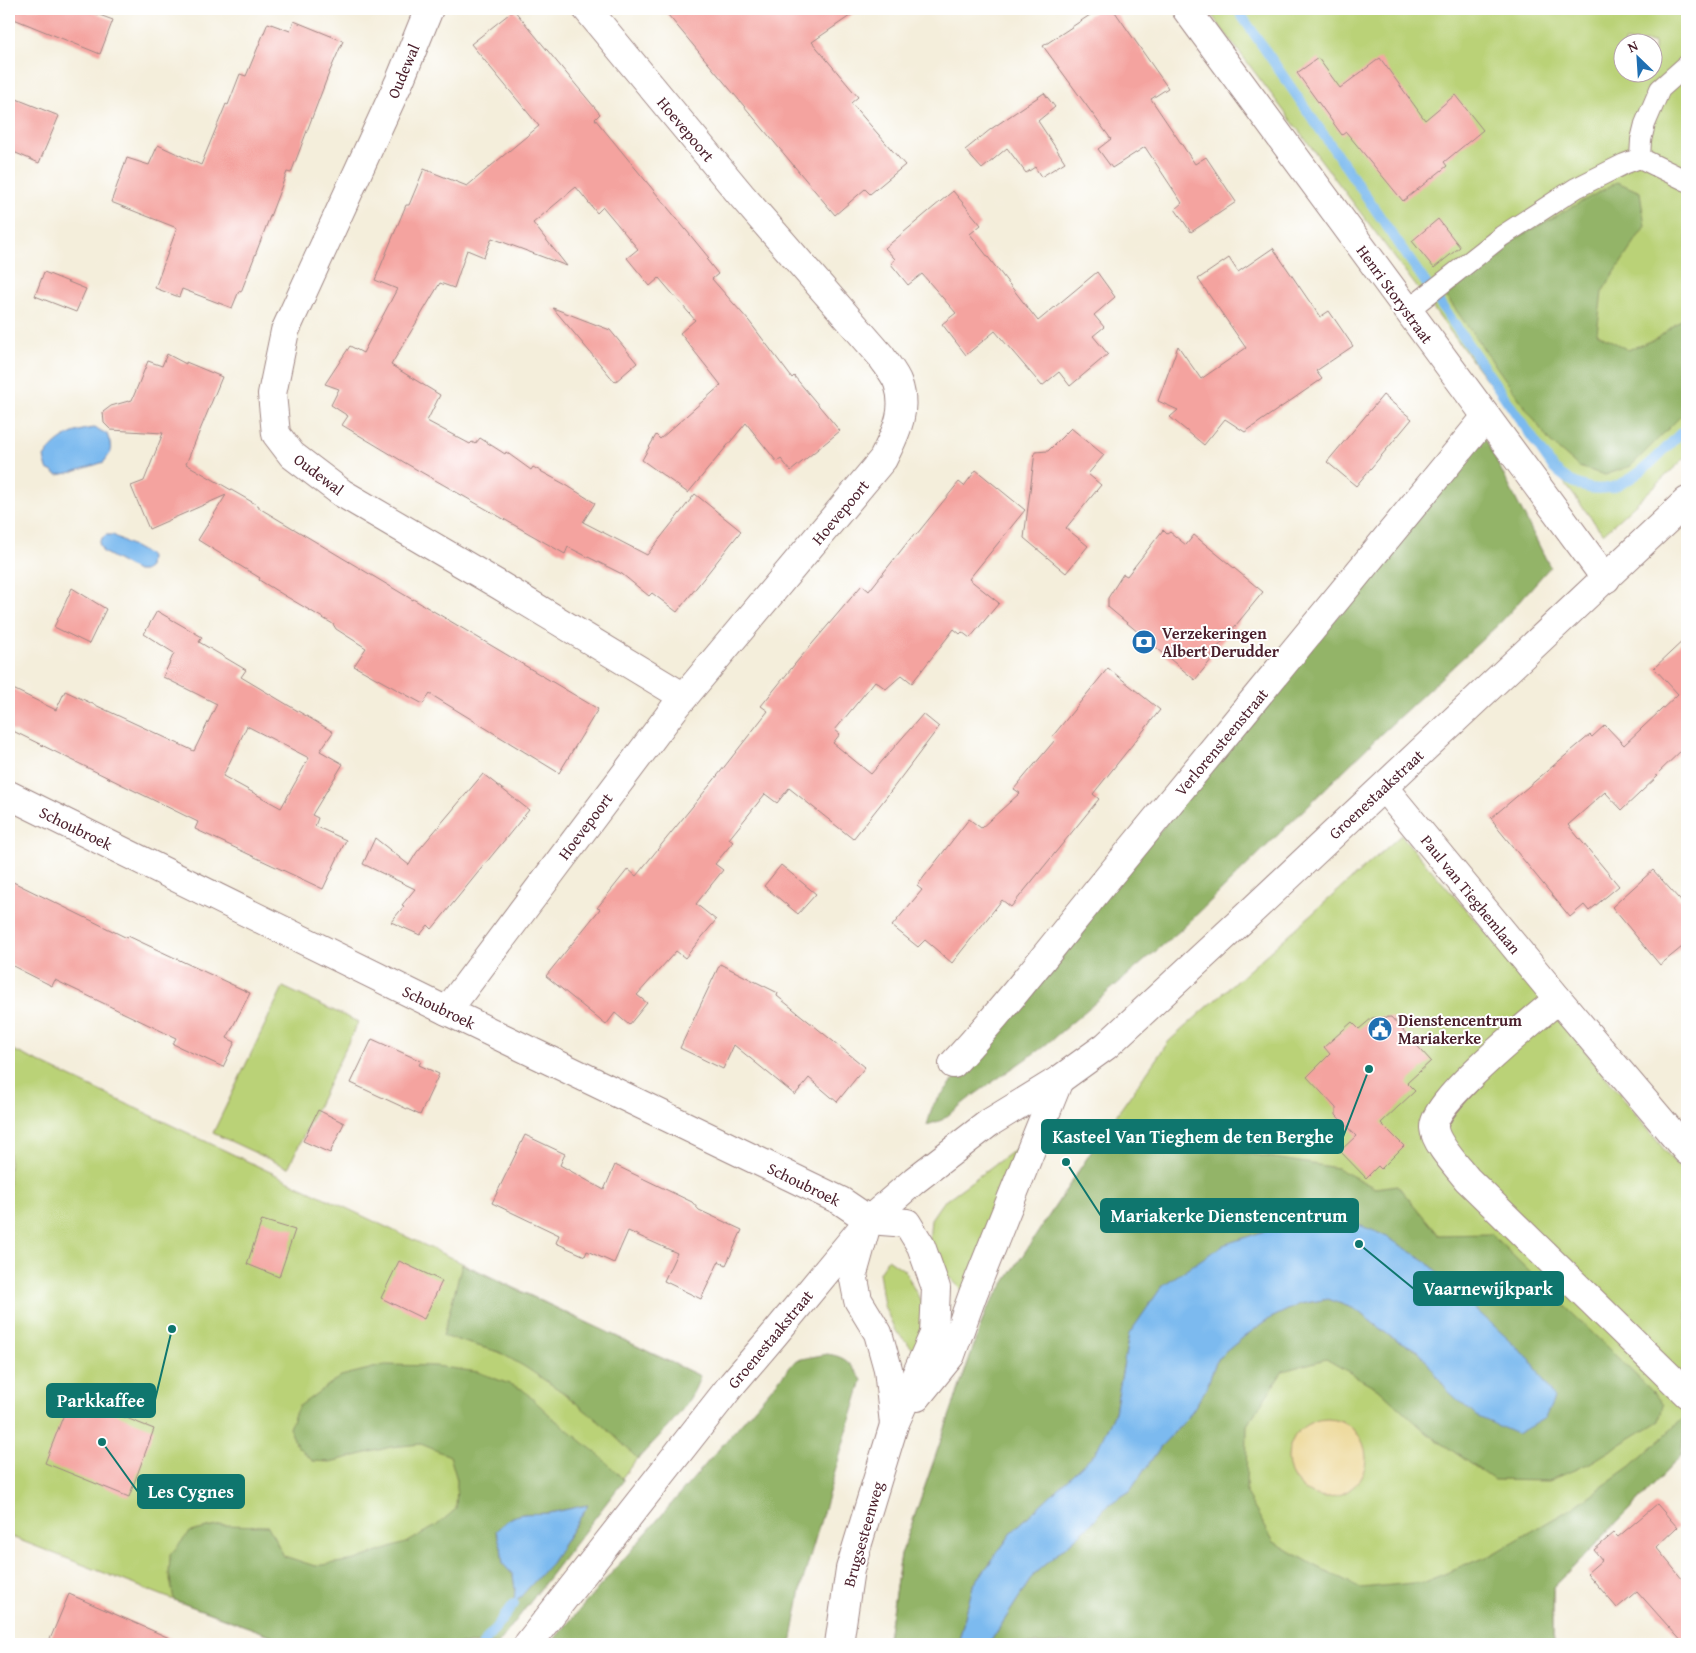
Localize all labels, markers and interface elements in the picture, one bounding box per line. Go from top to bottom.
north arrow [1614,32,1664,82]
text: N [1624,35,1642,57]
street label: Oudewal [381,39,425,102]
street label: Hoevepoort [652,91,721,167]
street label: Henri Storystraat [1351,240,1439,349]
street label: Oudewal [289,447,350,501]
street label: Hoevepoort [806,474,875,550]
place label: Verzekeringen Albert Derudder [1162,621,1280,663]
bank icon: Verzekeringen Albert Derudder [1131,629,1157,655]
street label: Verlorensteenstraat [1169,683,1274,801]
street label: Groenestaakstraat [1323,743,1429,845]
street label: Hoevepoort [552,787,618,865]
street label: Schoubroek [35,800,118,856]
street label: Paul van Tieghemlaan [1415,829,1527,959]
street label: Schoubroek [398,979,481,1035]
place label: Dienstencentrum Mariakerke [1398,1008,1522,1050]
public building icon: Dienstencentrum Mariakerke [1367,1016,1393,1042]
callout: Kasteel Van Tieghem de ten Berghe [1042,1120,1343,1153]
text: Kasteel Van Tieghem de ten Berghe [1052,1123,1334,1150]
street label: Schoubroek [763,1156,846,1212]
callout: Mariakerke Dienstencentrum [1101,1199,1358,1232]
text: Mariakerke Dienstencentrum [1111,1202,1348,1229]
callout: Vaarnewijkpark [1414,1272,1563,1305]
text: Vaarnewijkpark [1423,1275,1553,1302]
street label: Groenestaakstraat [721,1284,819,1394]
callout: Parkkaffee [47,1384,155,1417]
text: Parkkaffee [57,1387,145,1414]
callout: Les Cygnes [138,1475,244,1508]
text: Les Cygnes [148,1478,234,1505]
street label: Brugsesteenweg [836,1478,890,1590]

